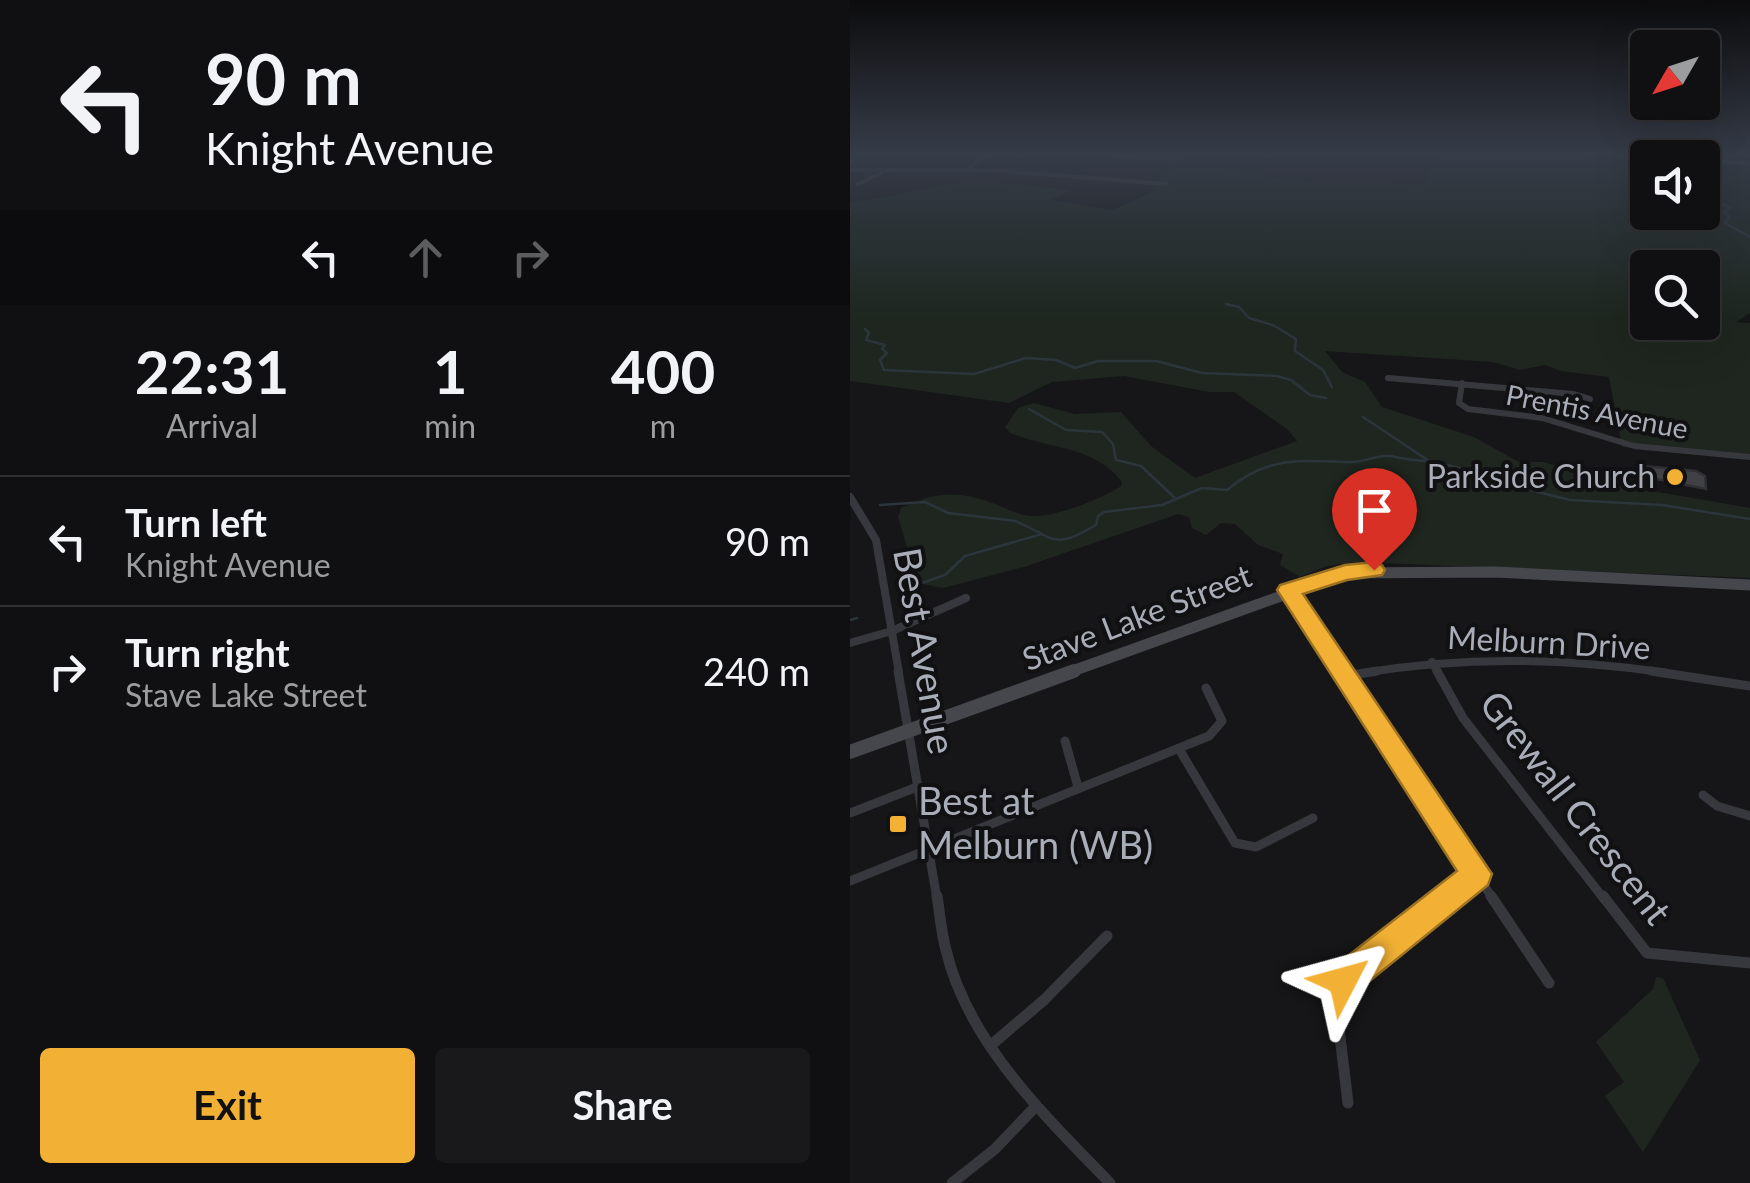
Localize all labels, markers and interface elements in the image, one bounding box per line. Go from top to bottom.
north arrow [1630,30,1720,120]
map controls [1630,30,1720,340]
text: 90 m [205,36,362,120]
icon: left [40,40,170,170]
text: Knight Avenue [205,121,494,175]
button: sound [1630,140,1720,230]
icon: left [293,230,348,285]
icon: ahead [398,230,453,285]
icon: right [503,230,558,285]
button: search [1630,250,1720,340]
text: 22:31 [135,335,289,407]
text: 1 [433,335,468,407]
text: 400 [611,335,715,407]
street label: Prentis Avenue [1503,377,1691,445]
text: Arrival [166,406,258,445]
text: min [424,406,476,445]
text: m [650,406,676,445]
place label: Parkside Church [1427,456,1655,495]
marker: Parkside Church [1664,466,1686,488]
pin [1332,468,1417,571]
icon: arrive [1347,483,1402,538]
text: Turn left [125,499,267,545]
icon: left [40,514,95,569]
text: 90 m [725,518,810,564]
street label: Best Avenue [885,544,967,757]
text: Knight Avenue [125,545,331,584]
street label: Stave Lake Street [1017,555,1257,678]
street label: Melburn Drive [1446,617,1652,666]
text: Turn right [125,629,290,675]
icon: right [40,644,95,699]
text: 240 m [703,648,810,694]
text: Stave Lake Street [125,675,367,714]
street label: Grewall Crescent [1471,681,1682,933]
place label: Best at Melburn (WB) [918,777,1153,867]
marker: Best at Melburn (WB) [887,813,909,835]
position arrow [1291,929,1395,1033]
button: Exit [40,1048,415,1163]
button: Share [435,1048,810,1163]

